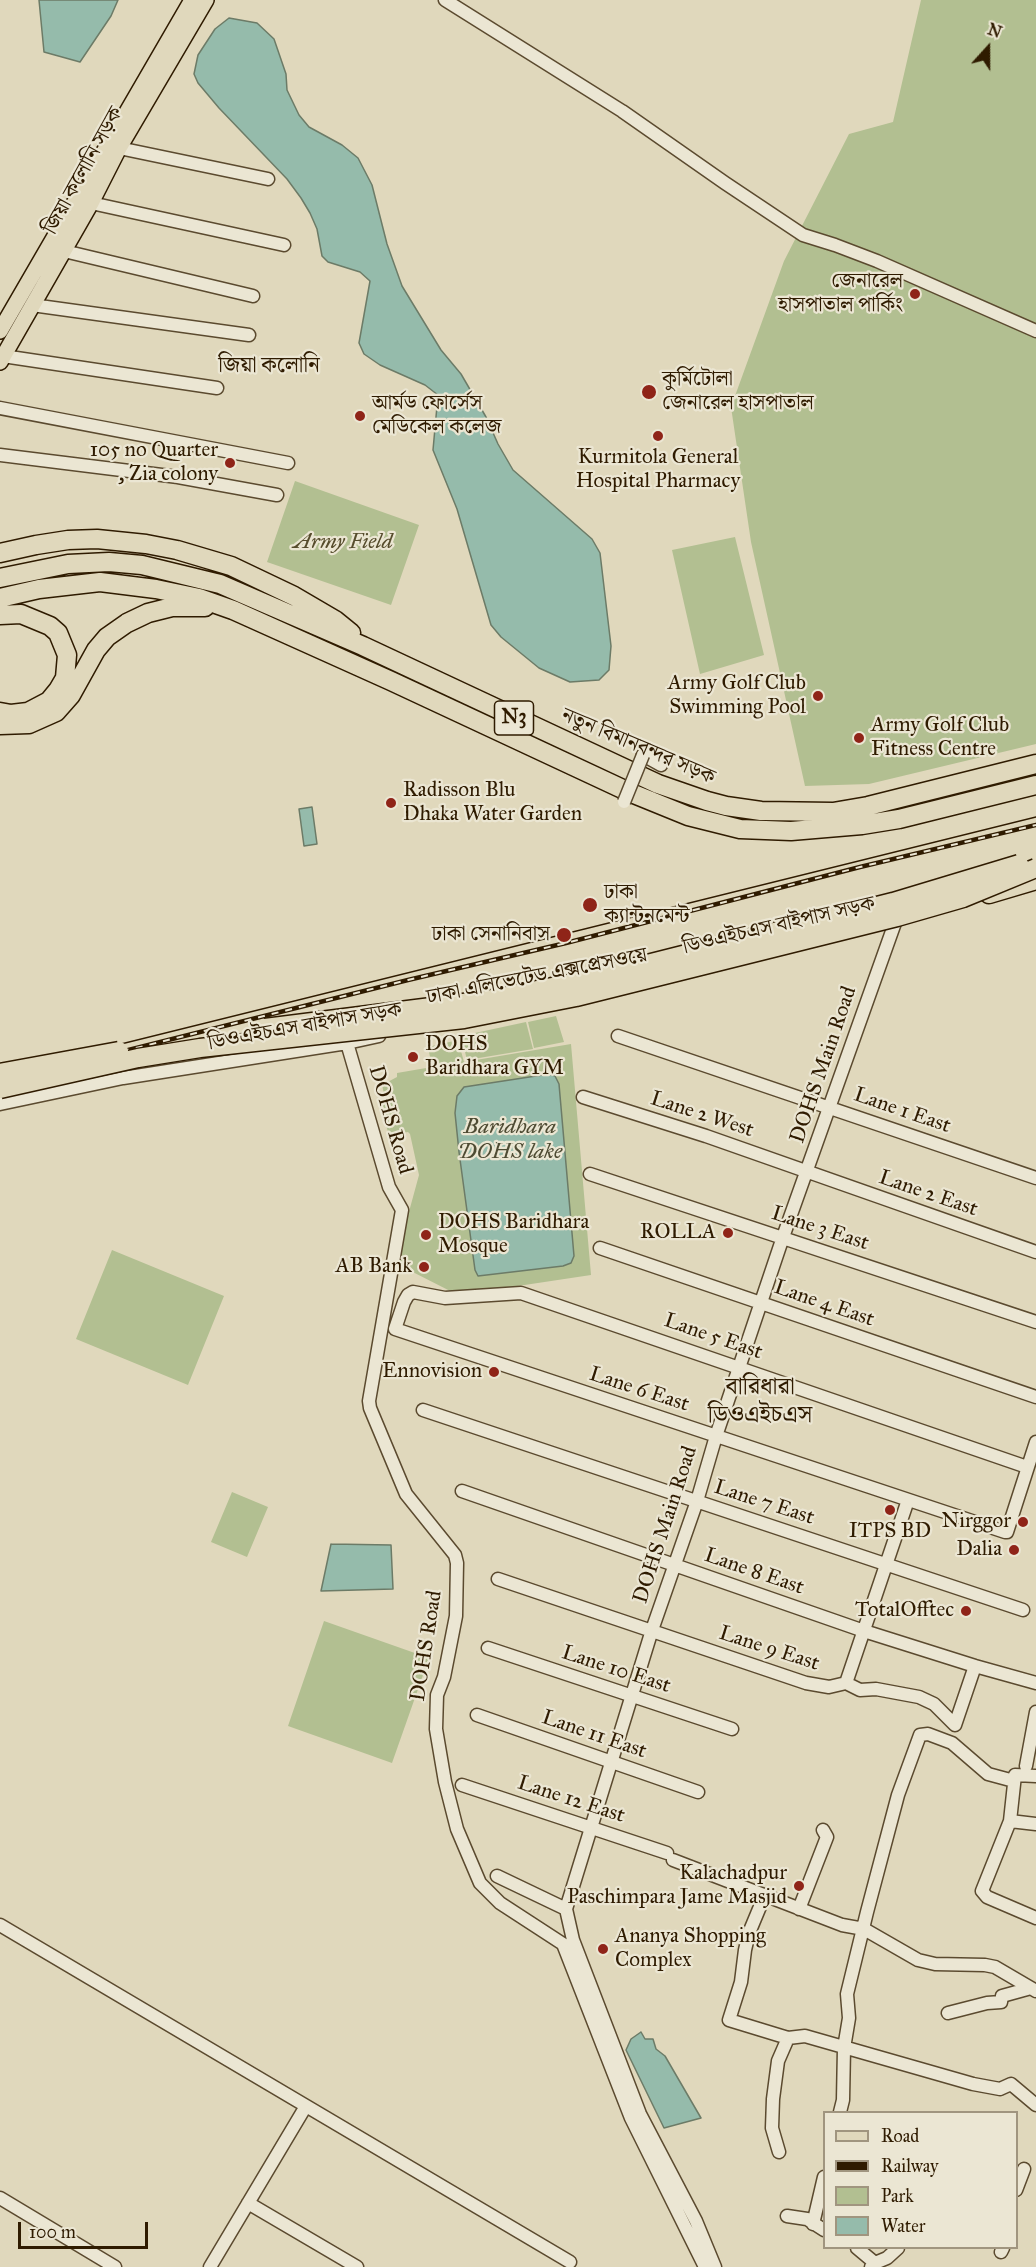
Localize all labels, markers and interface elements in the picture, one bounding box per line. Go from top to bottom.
north arrow [958,18,1018,78]
text: N [985,19,1004,42]
street label: জিয়া কলোনি সড়ক [39,103,129,239]
place label: জেনারেল হাসপাতাল পার্কিং [778,269,903,319]
marker: জেনারেল হাসপাতাল পার্কিং [908,287,922,301]
district label: জিয়া কলোনি [218,354,320,380]
place label: কুর্মিটোলা জেনারেল হাসপাতাল [662,367,814,417]
marker: কুর্মিটোলা জেনারেল হাসপাতাল [640,383,658,401]
place label: আর্মড ফোর্সেস মেডিকেল কলেজ [372,391,502,441]
marker: আর্মড ফোর্সেস মেডিকেল কলেজ [353,409,367,423]
marker: Kurmitola General Hospital Pharmacy [651,429,665,443]
place label: 105 no Quarter , Zia colony [90,438,218,488]
place label: Kurmitola General Hospital Pharmacy [576,445,740,495]
marker: 105 no Quarter , Zia colony [223,456,237,470]
park label: Army Field [293,530,393,556]
place label: Army Golf Club Swimming Pool [668,671,806,721]
marker: Army Golf Club Swimming Pool [811,689,825,703]
road number: N3 [494,701,534,735]
street label: নতুন বিমানবন্দর সড়ক [557,703,719,791]
place label: Army Golf Club Fitness Centre [871,713,1009,763]
marker: Army Golf Club Fitness Centre [852,731,866,745]
place label: Radisson Blu Dhaka Water Garden [403,778,582,828]
marker: Radisson Blu Dhaka Water Garden [384,796,398,810]
place label: ঢাকা ক্যান্টনমেন্ট [604,880,689,930]
street label: ডিওএইচএস বাইপাস সড়ক [680,892,878,960]
marker: ঢাকা ক্যান্টনমেন্ট [581,896,599,914]
place label: ঢাকা সেনানিবাস [432,922,550,948]
marker: ঢাকা সেনানিবাস [555,926,573,944]
street label: ঢাকা এলিভেটেড এক্সপ্রেসওয়ে [425,943,649,1011]
street label: DOHS Main Road [785,983,863,1147]
street label: ডিওএইচএস বাইপাস সড়ক [206,998,404,1056]
place label: DOHS Baridhara GYM [425,1032,564,1082]
marker: DOHS Baridhara GYM [406,1050,420,1064]
street label: DOHS Road [362,1063,418,1177]
street label: Lane 1 East [850,1083,954,1139]
street label: Lane 2 West [647,1087,757,1143]
water label: Baridhara DOHS lake [458,1115,562,1166]
street label: Lane 2 East [875,1165,981,1223]
street label: Lane 3 East [768,1201,872,1257]
place label: DOHS Baridhara Mosque [438,1210,589,1260]
place label: ROLLA [640,1220,716,1246]
marker: ROLLA [721,1226,735,1240]
marker: DOHS Baridhara Mosque [419,1228,433,1242]
place label: AB Bank [336,1254,412,1280]
marker: AB Bank [417,1260,431,1274]
street label: Lane 4 East [771,1275,877,1333]
street label: Lane 5 East [661,1308,765,1366]
place label: Ennovision [382,1359,482,1385]
street label: Lane 6 East [586,1362,692,1418]
marker: Ennovision [487,1365,501,1379]
district label: বারিধারা ডিওএইচএস [708,1374,812,1430]
street label: DOHS Main Road [629,1443,703,1607]
street label: Lane 7 East [711,1475,817,1531]
marker: ITPS BD [883,1503,897,1517]
place label: Nirggor [941,1509,1011,1535]
marker: Nirggor [1016,1515,1030,1529]
place label: ITPS BD [849,1519,931,1545]
place label: Dalia [956,1537,1002,1563]
street label: Lane 8 East [701,1543,807,1601]
marker: Dalia [1007,1543,1021,1557]
street label: DOHS Road [406,1589,448,1703]
place label: TotalOfftec [855,1598,954,1624]
marker: TotalOfftec [959,1604,973,1618]
street label: Lane 9 East [716,1621,822,1677]
street label: Lane 10 East [558,1641,674,1699]
street label: Lane 11 East [538,1705,650,1765]
street label: Lane 12 East [514,1771,628,1829]
place label: Kalachadpur Paschimpara Jame Masjid [567,1861,787,1911]
marker: Kalachadpur Paschimpara Jame Masjid [792,1879,806,1893]
place label: Ananya Shopping Complex [615,1924,766,1974]
marker: Ananya Shopping Complex [596,1942,610,1956]
legend [823,2111,1018,2249]
text: Road [881,2125,919,2147]
text: Railway [881,2155,938,2177]
text: Park [881,2185,914,2207]
scale bar [21,2210,152,2248]
text: Water [881,2215,925,2237]
text: 100 m [29,2221,76,2243]

